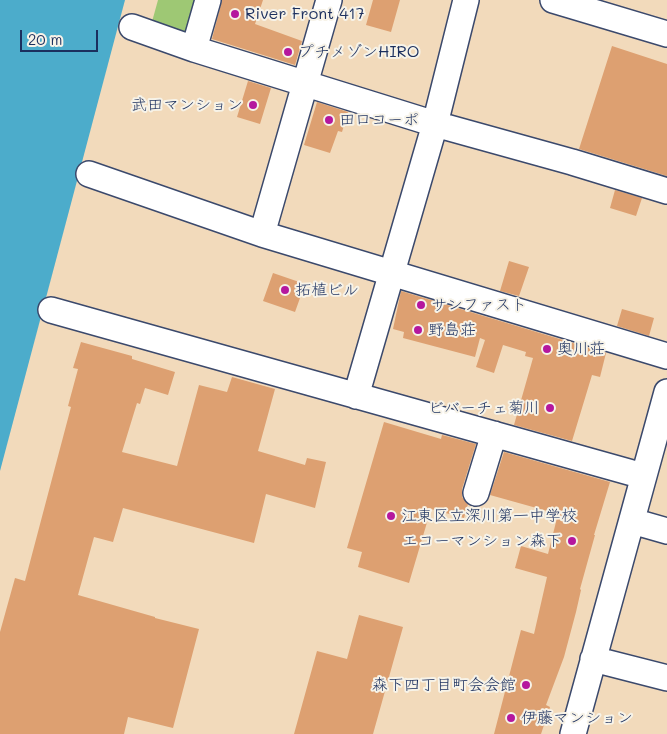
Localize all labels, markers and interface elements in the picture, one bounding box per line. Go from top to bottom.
place label: River Front 417 [245,4,365,24]
marker: River Front 417 [229,8,241,20]
scale bar [22,20,100,52]
text: 20 m [28,29,62,49]
place label: プチメゾンHIRO [298,42,419,62]
marker: プチメゾンHIRO [282,46,294,58]
place label: 武田マンション [131,95,243,115]
marker: 武田マンション [247,99,259,111]
place label: 田口コーポ [339,110,419,130]
marker: 田口コーポ [323,114,335,126]
place label: 拓植ビル [295,280,359,300]
marker: 拓植ビル [279,284,291,296]
place label: サンファスト [431,295,527,315]
marker: サンファスト [415,299,427,311]
place label: 野島荘 [428,320,476,340]
marker: 野島荘 [412,324,424,336]
place label: 奥川荘 [557,339,605,359]
marker: 奥川荘 [541,343,553,355]
place label: ビバーチェ菊川 [428,398,540,418]
marker: ビバーチェ菊川 [544,402,556,414]
place label: 江東区立深川第一中学校 [401,506,577,526]
marker: 江東区立深川第一中学校 [385,510,397,522]
place label: エコーマンション森下 [402,531,562,551]
marker: エコーマンション森下 [566,535,578,547]
place label: 森下四丁目町会会館 [372,675,516,695]
marker: 森下四丁目町会会館 [520,679,532,691]
place label: 伊藤マンション [521,708,633,728]
marker: 伊藤マンション [505,712,517,724]

